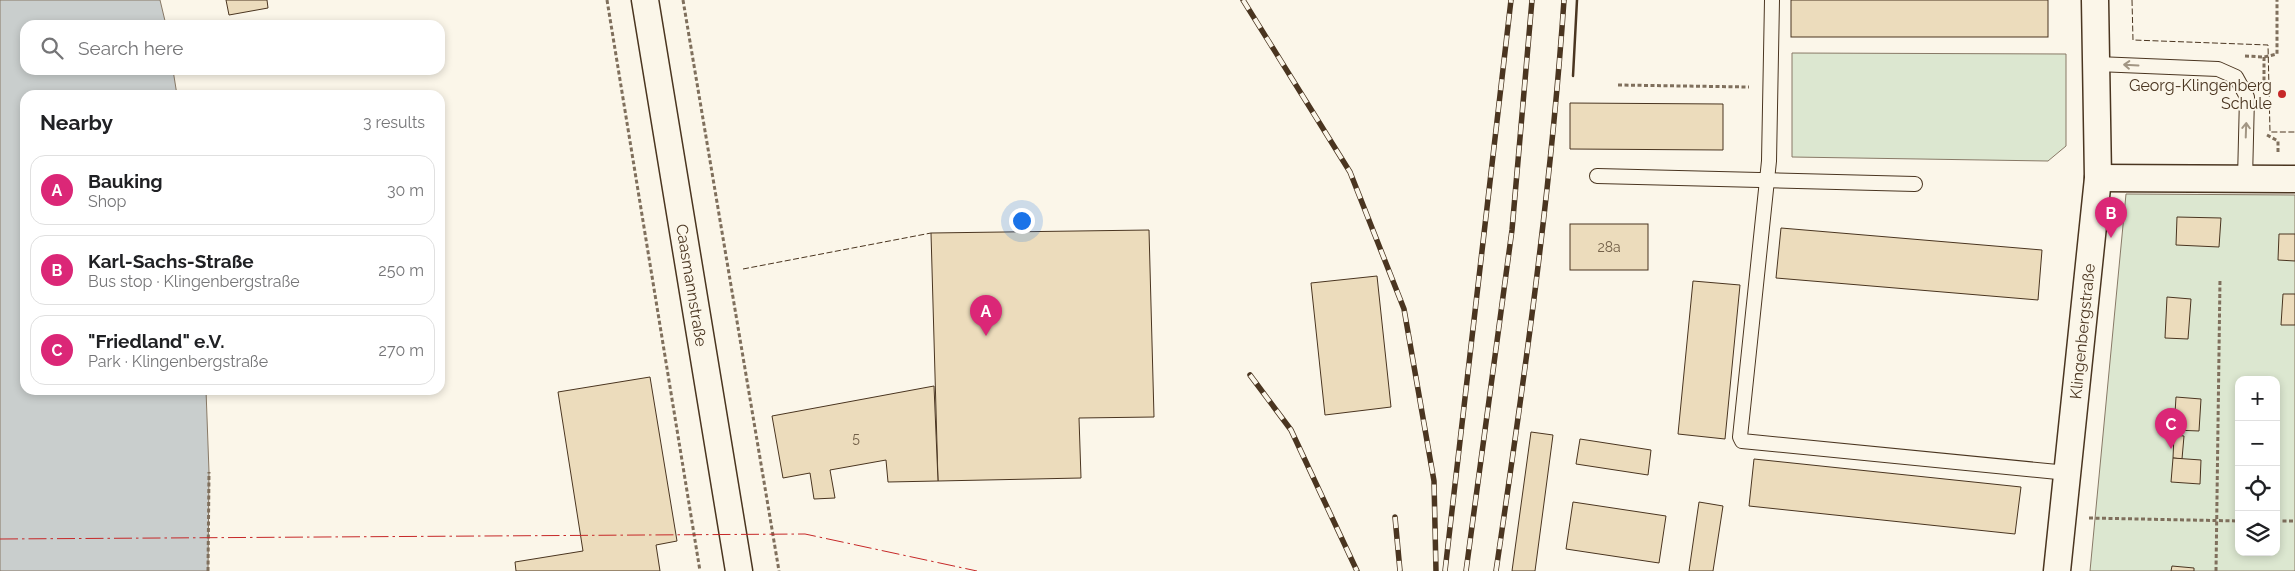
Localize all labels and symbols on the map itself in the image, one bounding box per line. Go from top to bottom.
one-way arrow [2124,61,2140,70]
place label: Georg-Klingenberg Schule [2129,76,2272,113]
marker: Georg-Klingenberg Schule [2276,88,2288,100]
one-way arrow [2242,122,2251,138]
pin: B [2095,197,2127,238]
your location [1009,208,1035,234]
street label: Caasmannstraße [672,223,711,348]
house number: 28a [1597,239,1621,255]
street label: Klingenbergstraße [2066,263,2099,400]
pin: A [970,295,1002,336]
pin: C [2155,408,2187,449]
house number: 5 [852,430,860,446]

